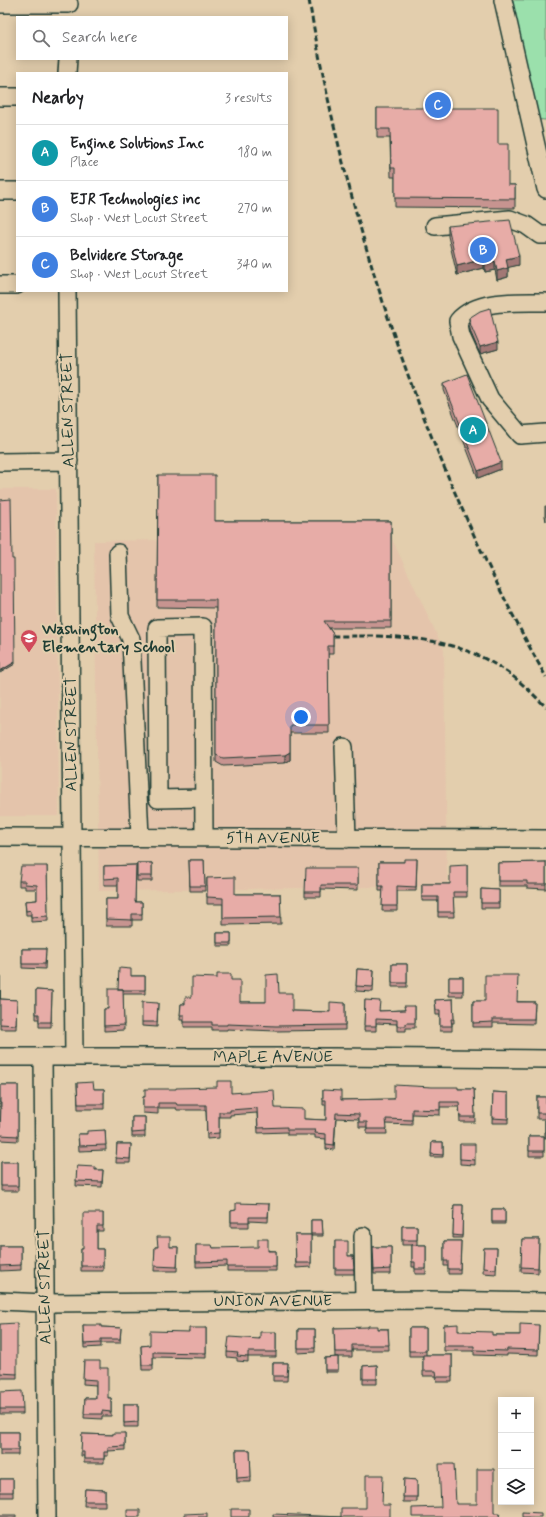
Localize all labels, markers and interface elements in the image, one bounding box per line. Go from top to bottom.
search box [16,16,288,60]
icon: search [30,27,52,49]
text: Search here [62,28,138,48]
text: Nearby [32,87,84,109]
text: 3 results [225,90,272,107]
pin: C [425,90,451,120]
text: Engine Solutions Inc [70,134,204,154]
text: A [41,144,49,161]
text: 180 m [237,144,272,161]
text: Place [70,154,99,171]
text: EJR Technologies inc [70,190,200,210]
text: B [41,200,49,217]
text: 270 m [237,200,272,217]
text: Shop · West Locust Street [70,210,208,227]
pin: B [470,235,496,265]
text: Belvidere Storage [70,246,183,266]
text: C [40,256,50,273]
text: 340 m [237,256,272,273]
text: Shop · West Locust Street [70,266,208,283]
street label: ALLEN STREET [56,352,80,468]
pin: A [460,415,486,445]
place label: Washington Elementary School [41,619,175,658]
school or university icon: Washington Elementary School [19,628,39,653]
street label: ALLEN STREET [61,677,82,791]
your location [291,707,311,727]
street label: 5TH AVENUE [226,828,320,849]
street label: MAPLE AVENUE [213,1047,333,1068]
street label: ALLEN STREET [33,1229,57,1345]
street label: UNION AVENUE [214,1291,332,1312]
map controls [498,1397,534,1505]
button: + [498,1397,534,1433]
button: − [498,1433,534,1469]
button: layers [498,1469,534,1505]

